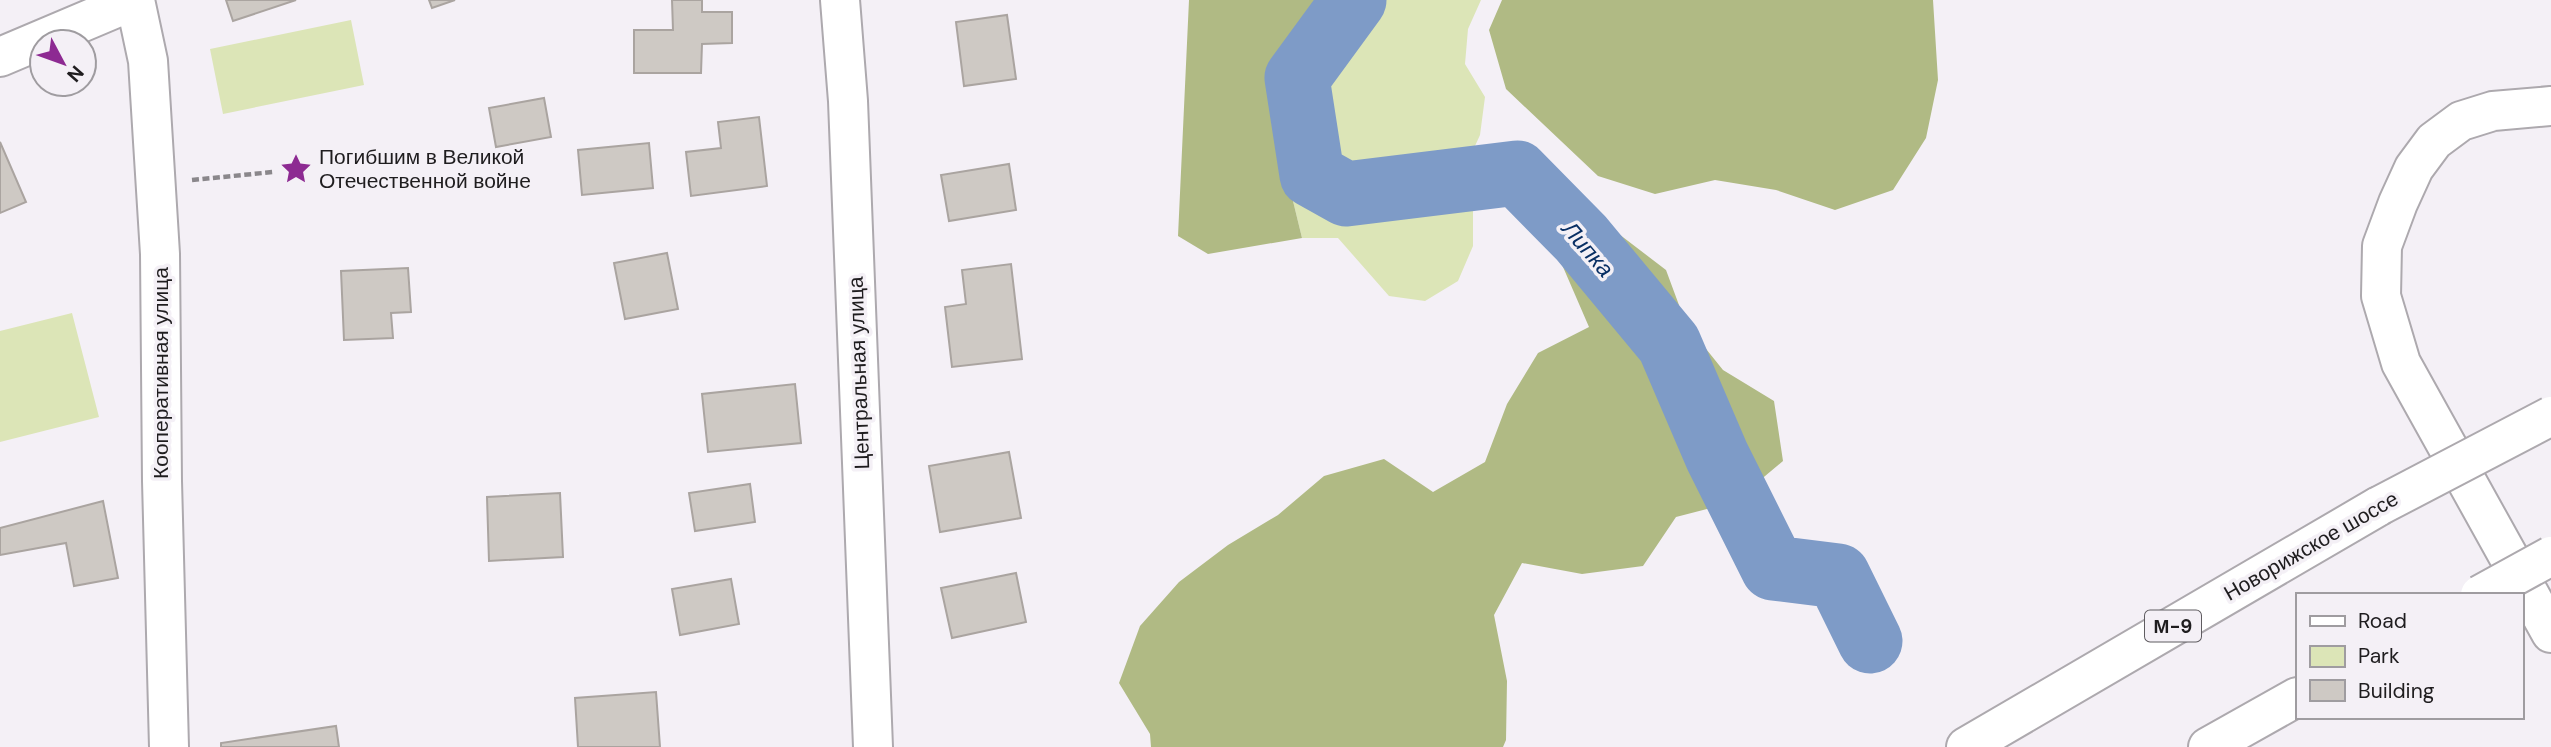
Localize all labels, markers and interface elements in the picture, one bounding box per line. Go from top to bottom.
north arrow [28,28,98,98]
text: N [61,60,89,87]
place label: Погибшим в Великой Отечественной войне [319,143,531,195]
place icon: Погибшим в Великой Отечественной войне [279,152,313,186]
water label: Липка [1554,213,1621,283]
street label: Кооперативная улица [147,267,175,479]
street label: Центральная улица [842,276,876,470]
street label: Новорижское шоссе [2219,485,2403,607]
legend [2296,593,2523,719]
text: Road [2358,607,2407,635]
road number: М-9 [2145,610,2201,642]
text: Park [2358,642,2400,670]
text: Building [2358,677,2435,705]

